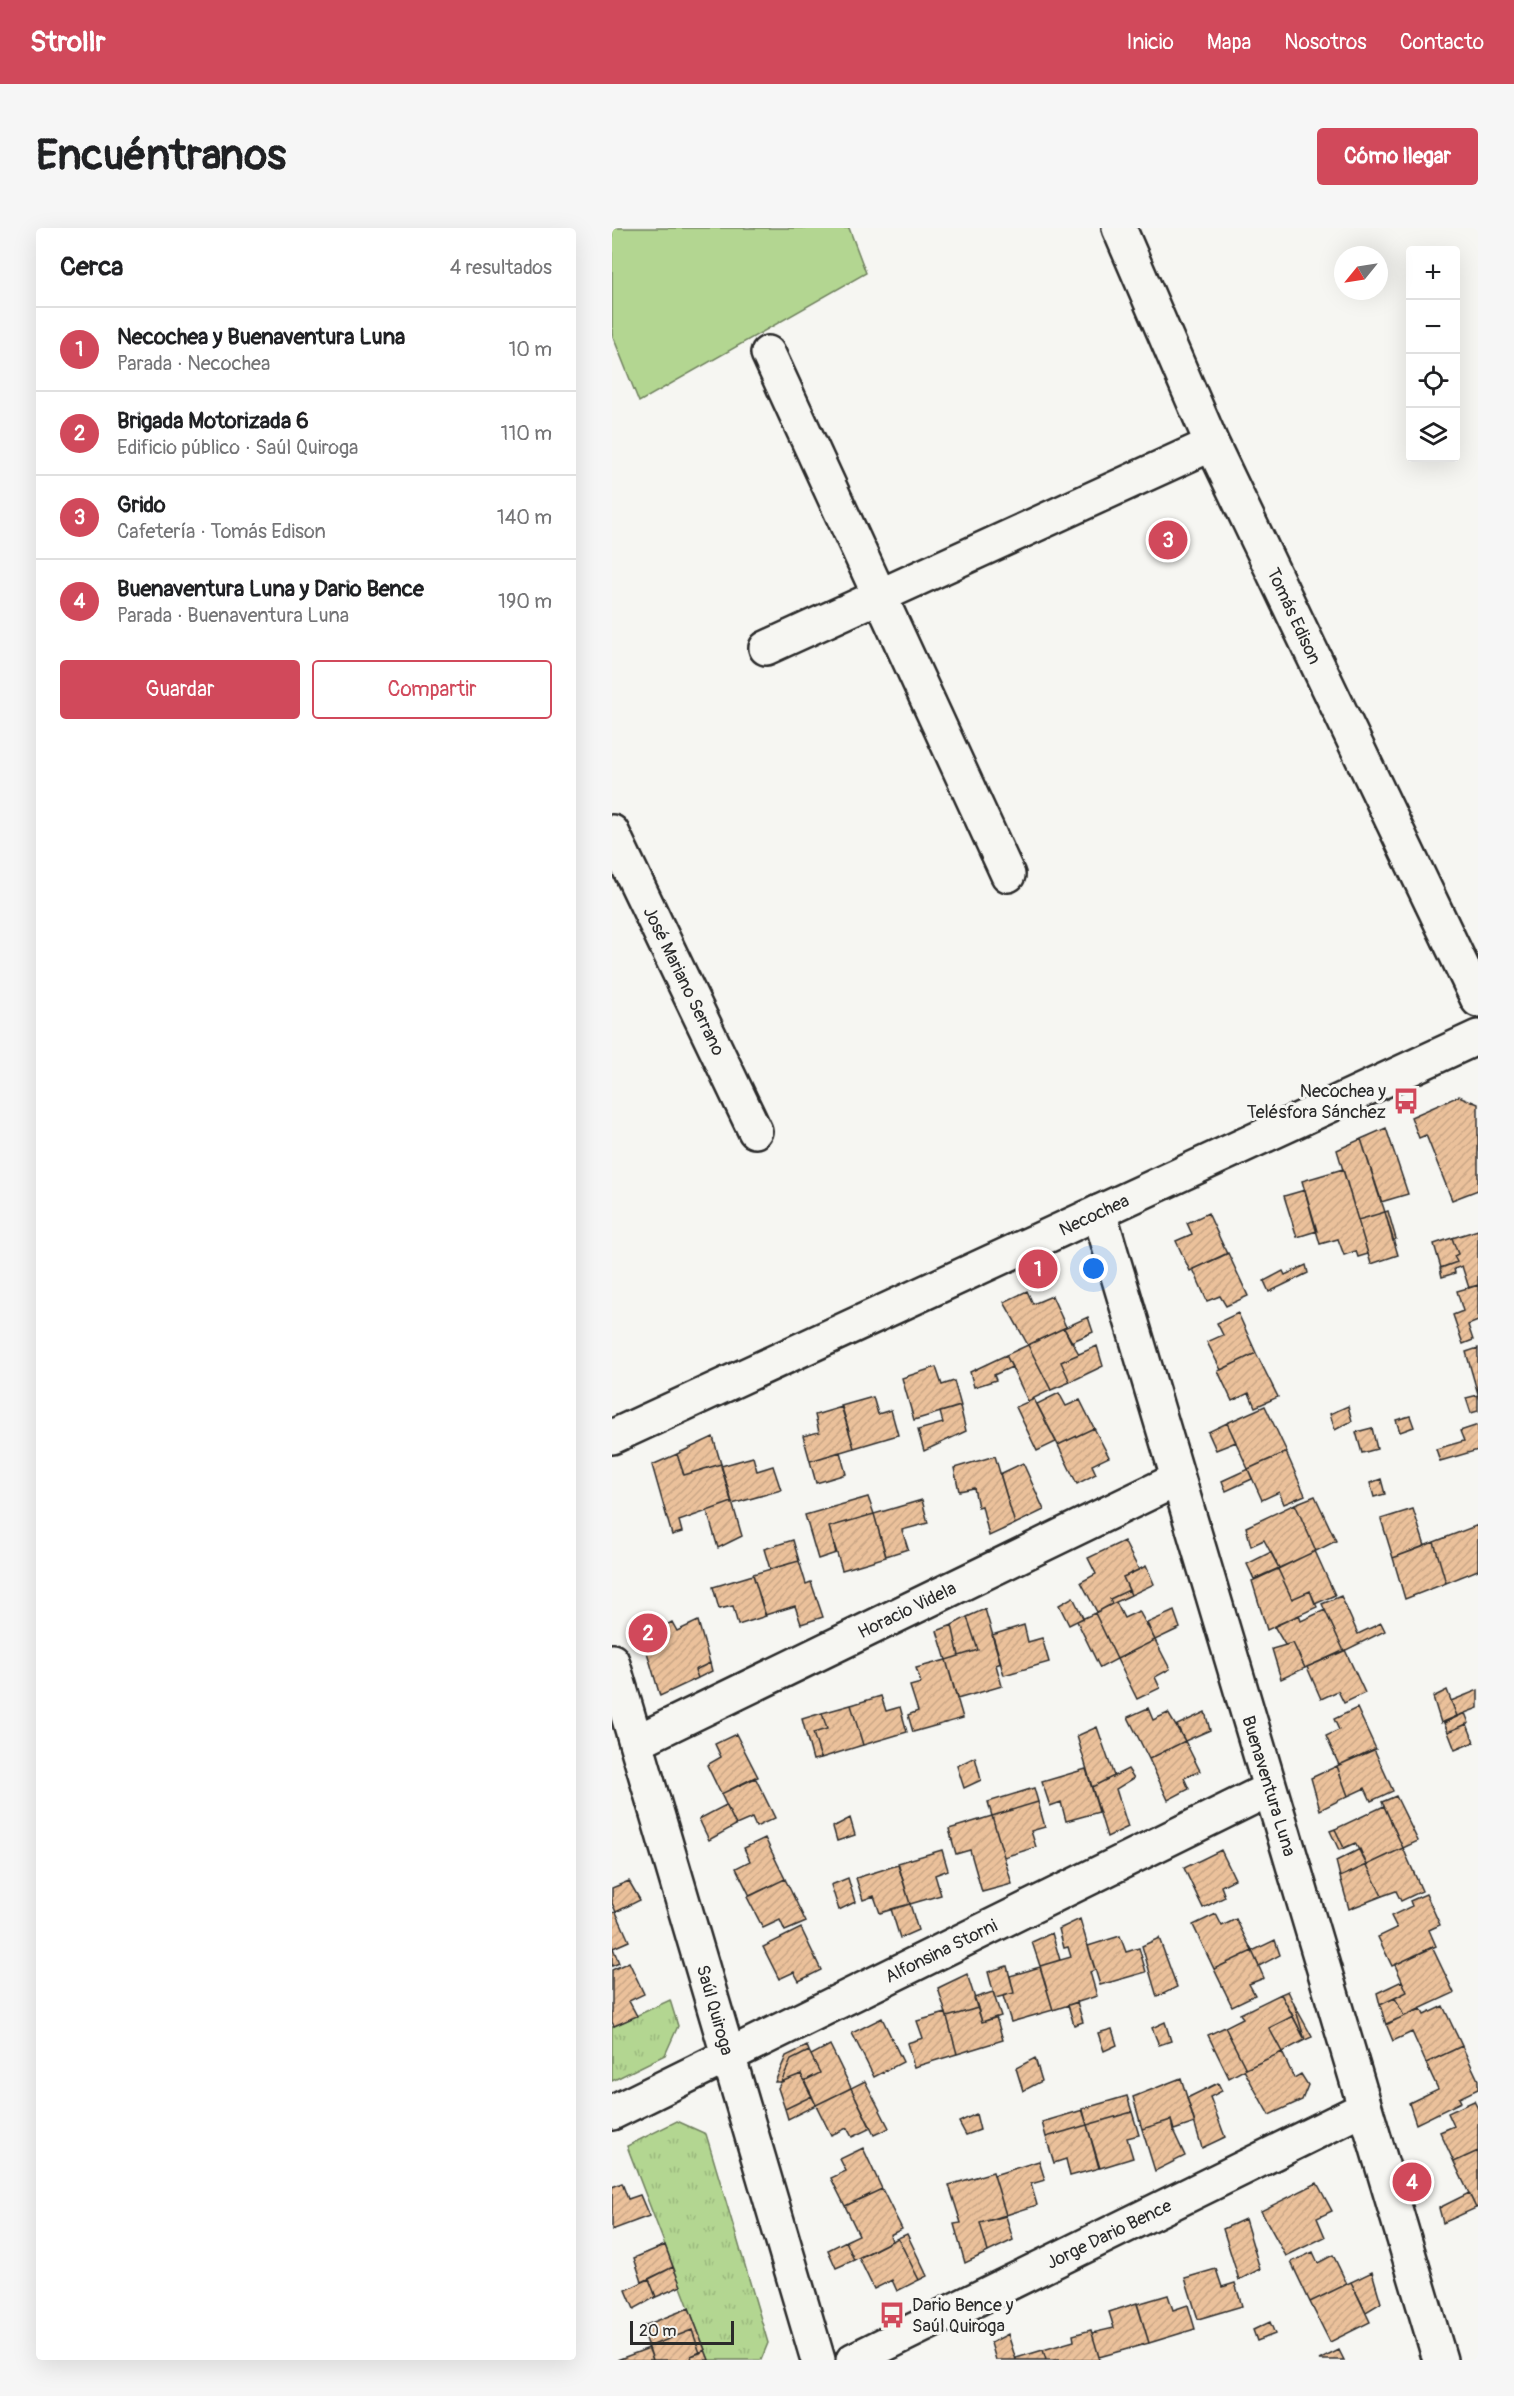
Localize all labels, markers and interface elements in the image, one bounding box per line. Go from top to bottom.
text: Strollr [30,25,105,60]
text: Inicio [1127,29,1174,56]
text: Mapa [1207,29,1251,56]
text: Nosotros [1284,29,1367,56]
text: Contacto [1400,29,1484,56]
button: Cómo llegar [1317,128,1478,185]
text: Encuéntranos [36,130,286,182]
north arrow [1334,246,1388,300]
map controls [1406,246,1460,462]
button: + [1406,246,1460,300]
text: Cerca [60,251,123,283]
text: 4 resultados [450,255,552,280]
button: − [1406,300,1460,354]
text: Necochea y Buenaventura Luna [117,323,405,351]
text: 1 [76,337,83,362]
text: 10 m [508,337,552,362]
text: Parada · Necochea [117,351,270,376]
button: locate [1406,354,1460,408]
text: Brigada Motorizada 6 [117,407,309,435]
button: layers [1406,408,1460,462]
text: 2 [74,421,85,446]
text: 110 m [501,421,552,446]
text: Edificio público · Saúl Quiroga [117,435,358,460]
text: Grido [117,491,166,519]
text: 3 [74,505,85,530]
text: 140 m [497,505,552,530]
pin: 3 [1148,518,1188,562]
text: Cafetería · Tomás Edison [117,519,326,544]
street label: Tomás Edison [1261,564,1326,668]
text: Buenaventura Luna y Dario Bence [117,575,424,603]
text: 4 [74,589,85,614]
text: 190 m [498,589,552,614]
text: Parada · Buenaventura Luna [117,603,349,628]
button: Guardar [60,660,300,719]
button: Compartir [312,660,552,719]
street label: José Mariano Serrano [637,903,730,1060]
place label: Necochea y Telésfora Sánchez [1247,1080,1386,1124]
bus stop icon: Necochea y Telésfora Sánchez [1391,1086,1421,1116]
street label: Necochea [1056,1189,1133,1242]
pin: 1 [1018,1246,1058,1292]
your location [1079,1254,1108,1283]
street label: Horacio Videla [854,1577,960,1644]
pin: 2 [628,1610,668,1656]
street label: Buenaventura Luna [1236,1713,1301,1859]
street label: Alfonsina Storni [881,1914,1001,1989]
street label: Saúl Quiroga [691,1962,738,2058]
pin: 4 [1392,2160,1432,2204]
street label: Jorge Dario Bence [1043,2194,1176,2275]
place label: Dario Bence y Saúl Quiroga [912,2294,1014,2338]
bus stop icon: Dario Bence y Saúl Quiroga [877,2300,907,2330]
scale bar [630,2318,734,2346]
text: 20 m [639,2321,677,2341]

